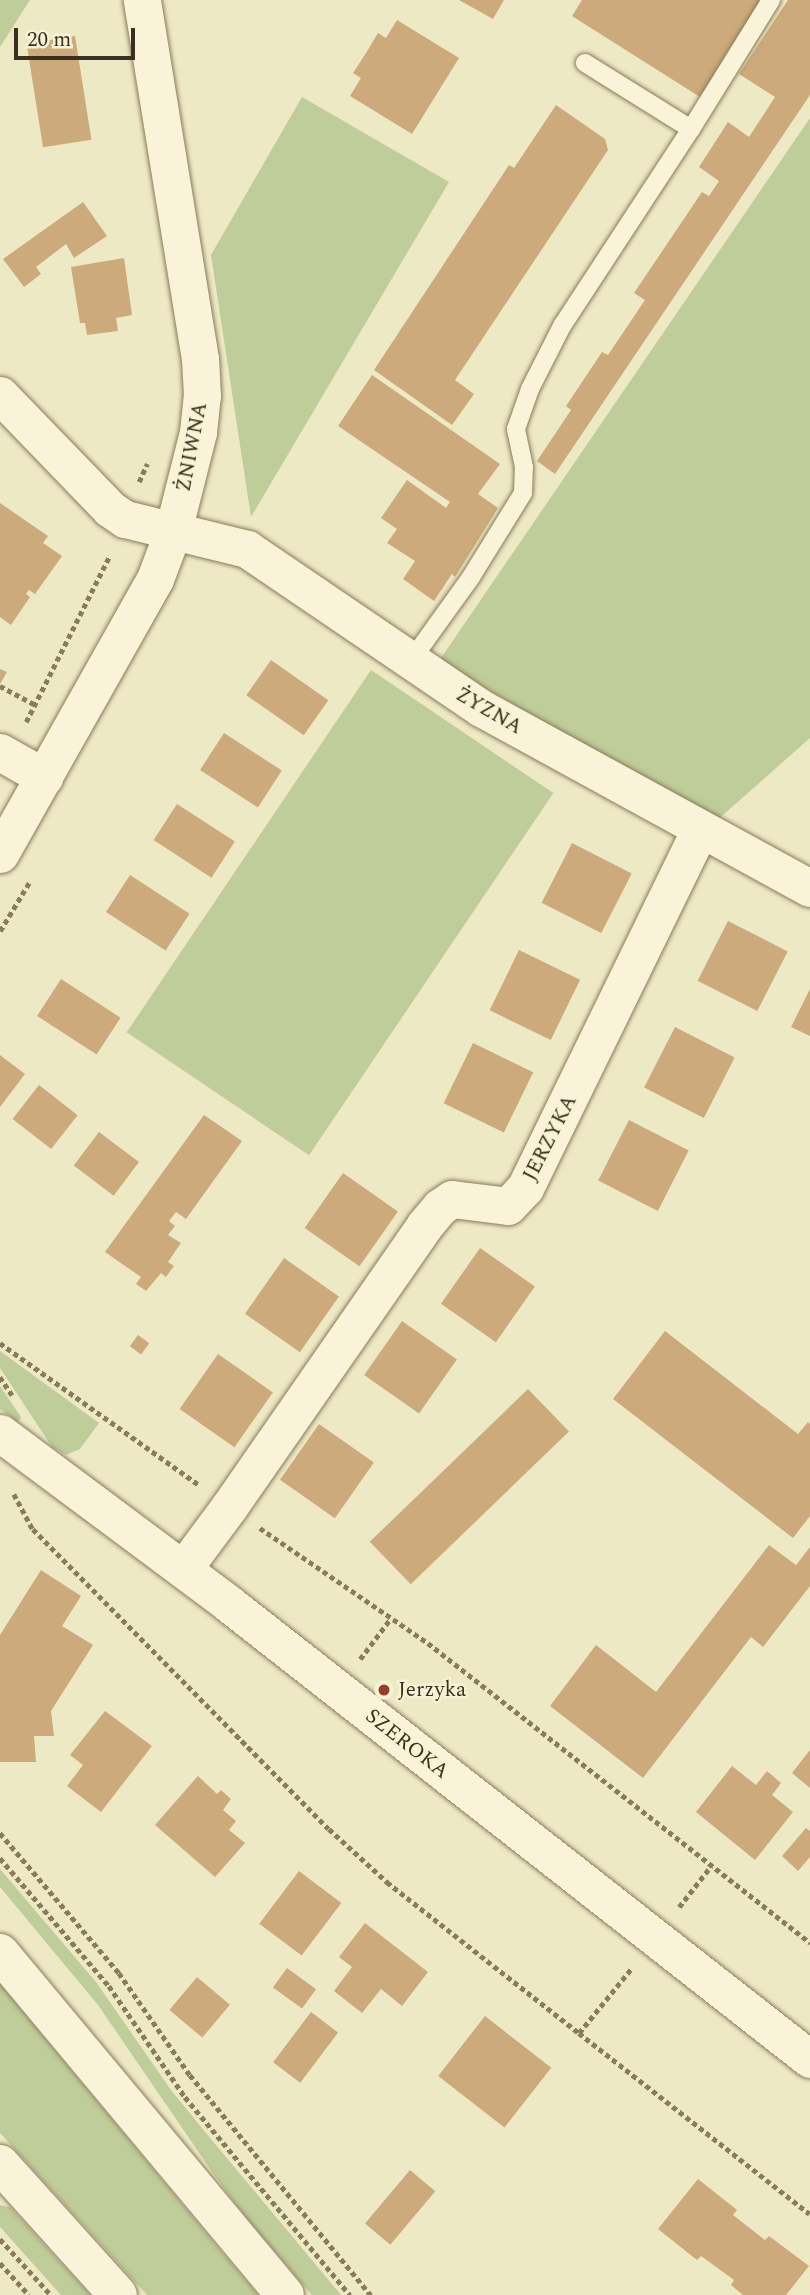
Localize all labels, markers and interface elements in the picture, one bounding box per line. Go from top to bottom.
scale bar [18,14,138,58]
text: 20 m [27,24,71,56]
street label: ŻNIWNA [171,400,213,494]
street label: ŻYZNA [451,682,527,740]
street label: JERZYKA [518,1091,582,1185]
place label: Jerzyka [398,1677,466,1703]
marker: Jerzyka [376,1682,392,1698]
street label: SZEROKA [360,1704,454,1784]

